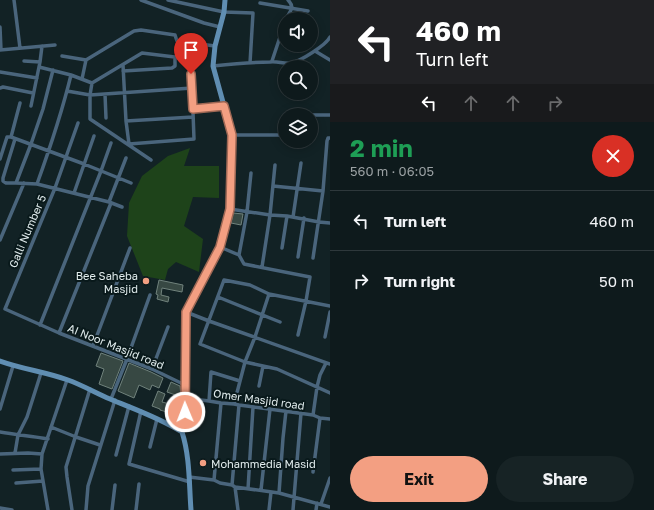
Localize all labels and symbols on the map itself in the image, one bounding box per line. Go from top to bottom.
pin [174,33,208,74]
street label: Galli Number 5 [6,193,48,269]
place label: Bee Saheba Masjid [76,269,138,295]
marker: Bee Saheba Masjid [141,276,151,286]
street label: AI Noor Masjid road [66,321,166,371]
street label: Omer Masjid road [213,386,305,412]
position arrow [164,391,206,433]
place label: Mohammedia Masid [211,457,316,470]
marker: Mohammedia Masid [198,458,208,468]

